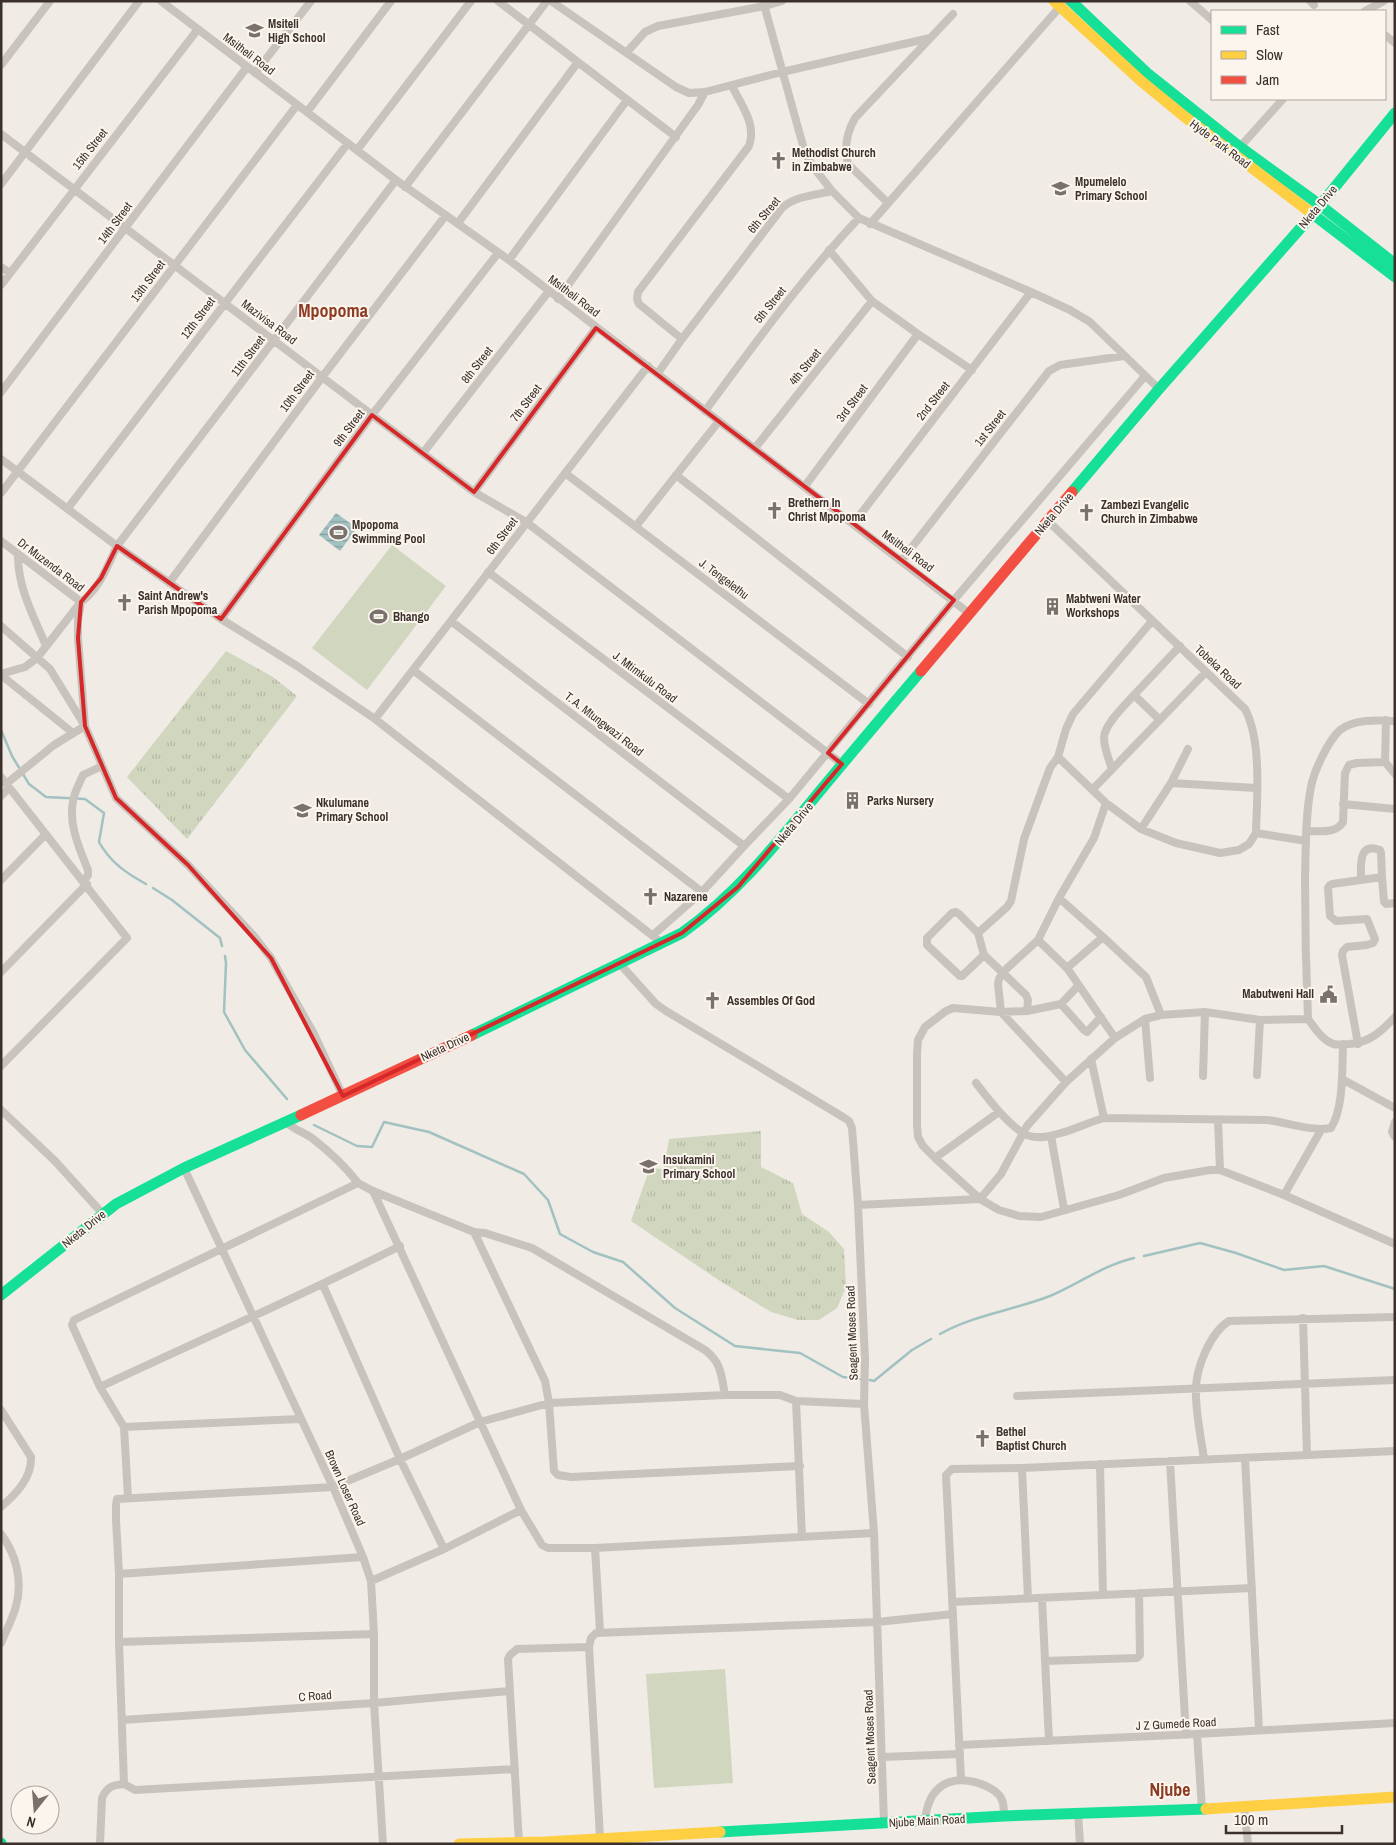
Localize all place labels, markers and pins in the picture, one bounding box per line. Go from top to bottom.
place label: Msiteli High School [268,16,326,46]
school or university icon: Msiteli High School [244,21,264,41]
place label: Methodist Church in Zimbabwe [792,145,876,175]
church icon: Methodist Church in Zimbabwe [768,150,788,170]
place label: Mpumelelo Primary School [1075,174,1147,204]
school or university icon: Mpumelelo Primary School [1051,179,1071,199]
place label: Brethern In Christ Mpopoma [788,495,866,525]
place label: Zambezi Evangelic Church in Zimbabwe [1101,497,1198,527]
church icon: Brethern In Christ Mpopoma [764,500,784,520]
church icon: Zambezi Evangelic Church in Zimbabwe [1077,502,1097,522]
place label: Mpopoma Swimming Pool [352,517,426,547]
sports icon: Mpopoma Swimming Pool [328,522,348,542]
place label: Saint Andrew's Parish Mpopoma [138,588,218,618]
place label: Mabtweni Water Workshops [1066,591,1141,621]
church icon: Saint Andrew's Parish Mpopoma [114,593,134,613]
building icon: Mabtweni Water Workshops [1042,596,1062,616]
sports icon: Bhango [369,607,389,627]
place label: Bhango [393,609,430,625]
building icon: Parks Nursery [843,791,863,811]
place label: Parks Nursery [867,793,934,809]
place label: Nkulumane Primary School [316,795,388,825]
school or university icon: Nkulumane Primary School [292,800,312,820]
church icon: Nazarene [640,887,660,907]
place label: Nazarene [664,889,708,905]
public building icon: Mabutweni Hall [1318,984,1338,1004]
place label: Mabutweni Hall [1242,986,1314,1002]
church icon: Assembles Of God [703,991,723,1011]
place label: Assembles Of God [727,993,815,1009]
place label: Insukamini Primary School [663,1152,735,1182]
school or university icon: Insukamini Primary School [639,1157,659,1177]
place label: Bethel Baptist Church [996,1424,1067,1454]
church icon: Bethel Baptist Church [972,1429,992,1449]

